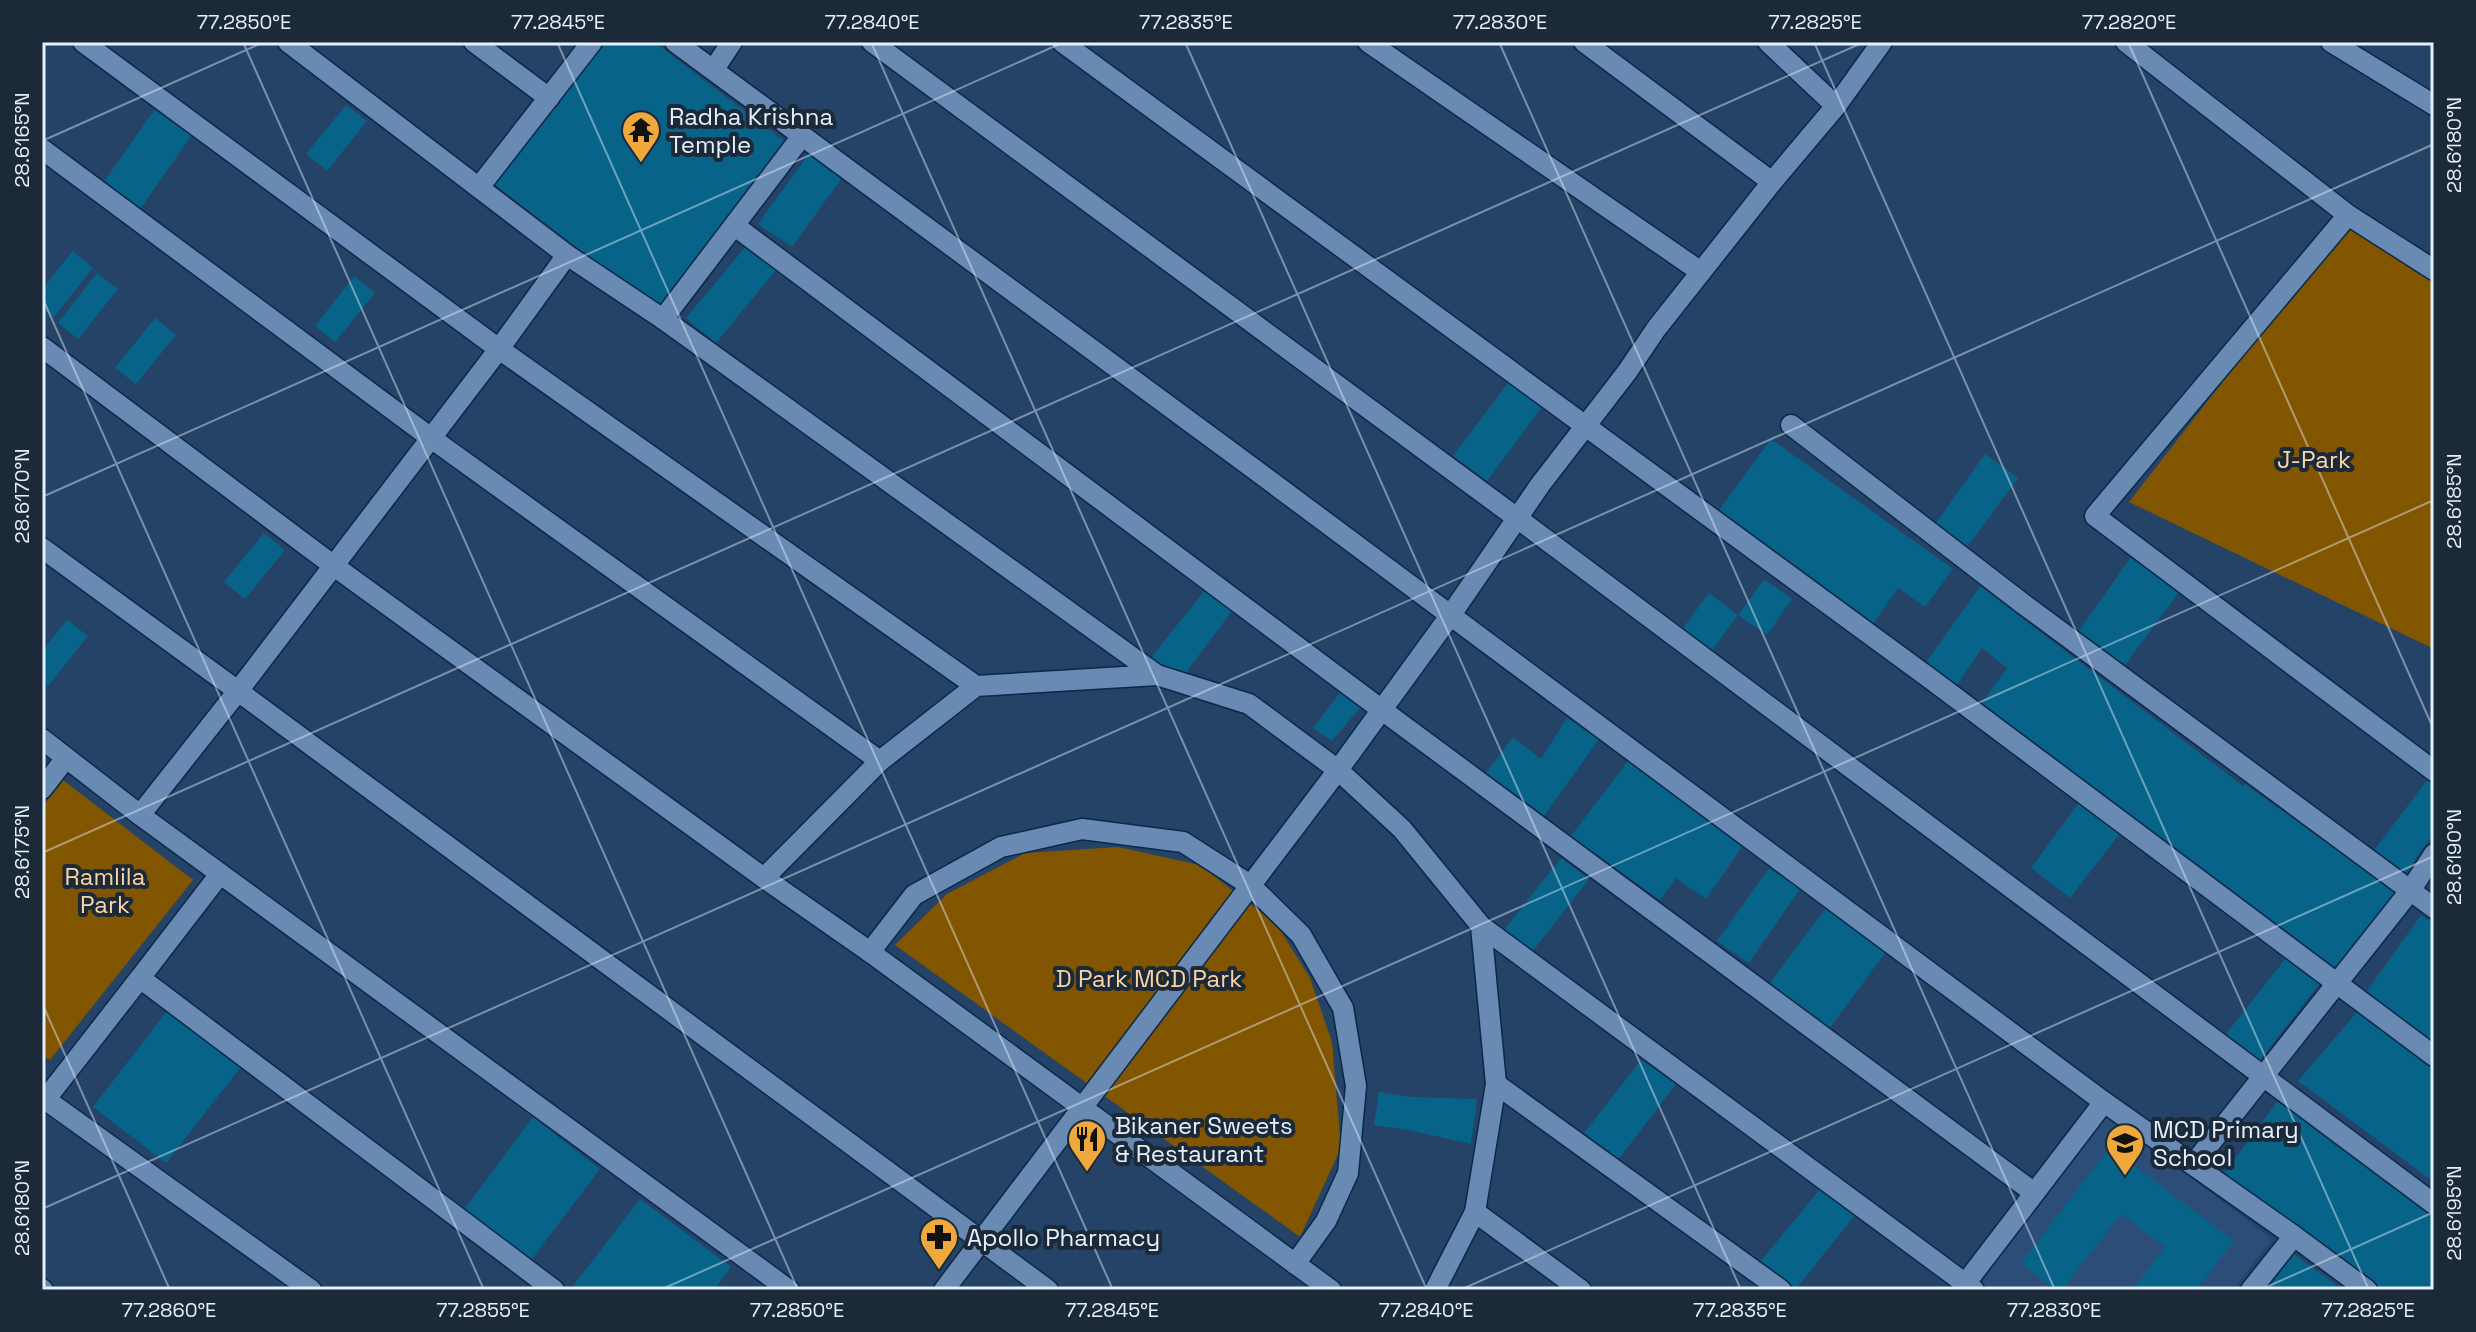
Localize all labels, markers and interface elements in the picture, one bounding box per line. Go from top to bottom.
text: 77.2850°E [197,9,291,35]
text: 77.2845°E [511,9,605,35]
text: 77.2840°E [824,9,920,35]
text: 77.2835°E [1139,9,1233,35]
text: 77.2830°E [1453,9,1547,35]
text: 77.2825°E [1768,9,1862,35]
text: 77.2820°E [2082,9,2176,35]
text: 28.6165°N [9,92,35,188]
text: 28.6180°N [2441,97,2467,193]
place label: Radha Krishna Temple [669,101,833,160]
temple icon: Radha Krishna Temple [620,109,662,164]
park label: J-Park [2277,444,2351,475]
text: 28.6170°N [9,449,35,543]
text: 28.6185°N [2441,453,2467,549]
text: 28.6175°N [9,805,35,899]
text: 28.6190°N [2441,809,2467,905]
park label: Ramlila Park [64,861,146,920]
park label: D Park MCD Park [1056,963,1242,994]
place label: Bikaner Sweets & Restaurant [1115,1110,1293,1169]
place label: MCD Primary School [2153,1114,2299,1173]
restaurant icon: Bikaner Sweets & Restaurant [1066,1118,1108,1173]
school or university icon: MCD Primary School [2104,1122,2146,1177]
text: 28.6180°N [9,1160,35,1256]
text: 28.6195°N [2441,1165,2467,1261]
pharmacy icon: Apollo Pharmacy [918,1216,960,1271]
place label: Apollo Pharmacy [967,1222,1160,1253]
text: 77.2860°E [122,1297,216,1323]
text: 77.2855°E [436,1297,530,1323]
text: 77.2850°E [750,1297,844,1323]
text: 77.2845°E [1065,1297,1159,1323]
text: 77.2840°E [1378,1297,1474,1323]
text: 77.2835°E [1693,1297,1787,1323]
text: 77.2830°E [2007,1297,2101,1323]
text: 77.2825°E [2321,1297,2415,1323]

